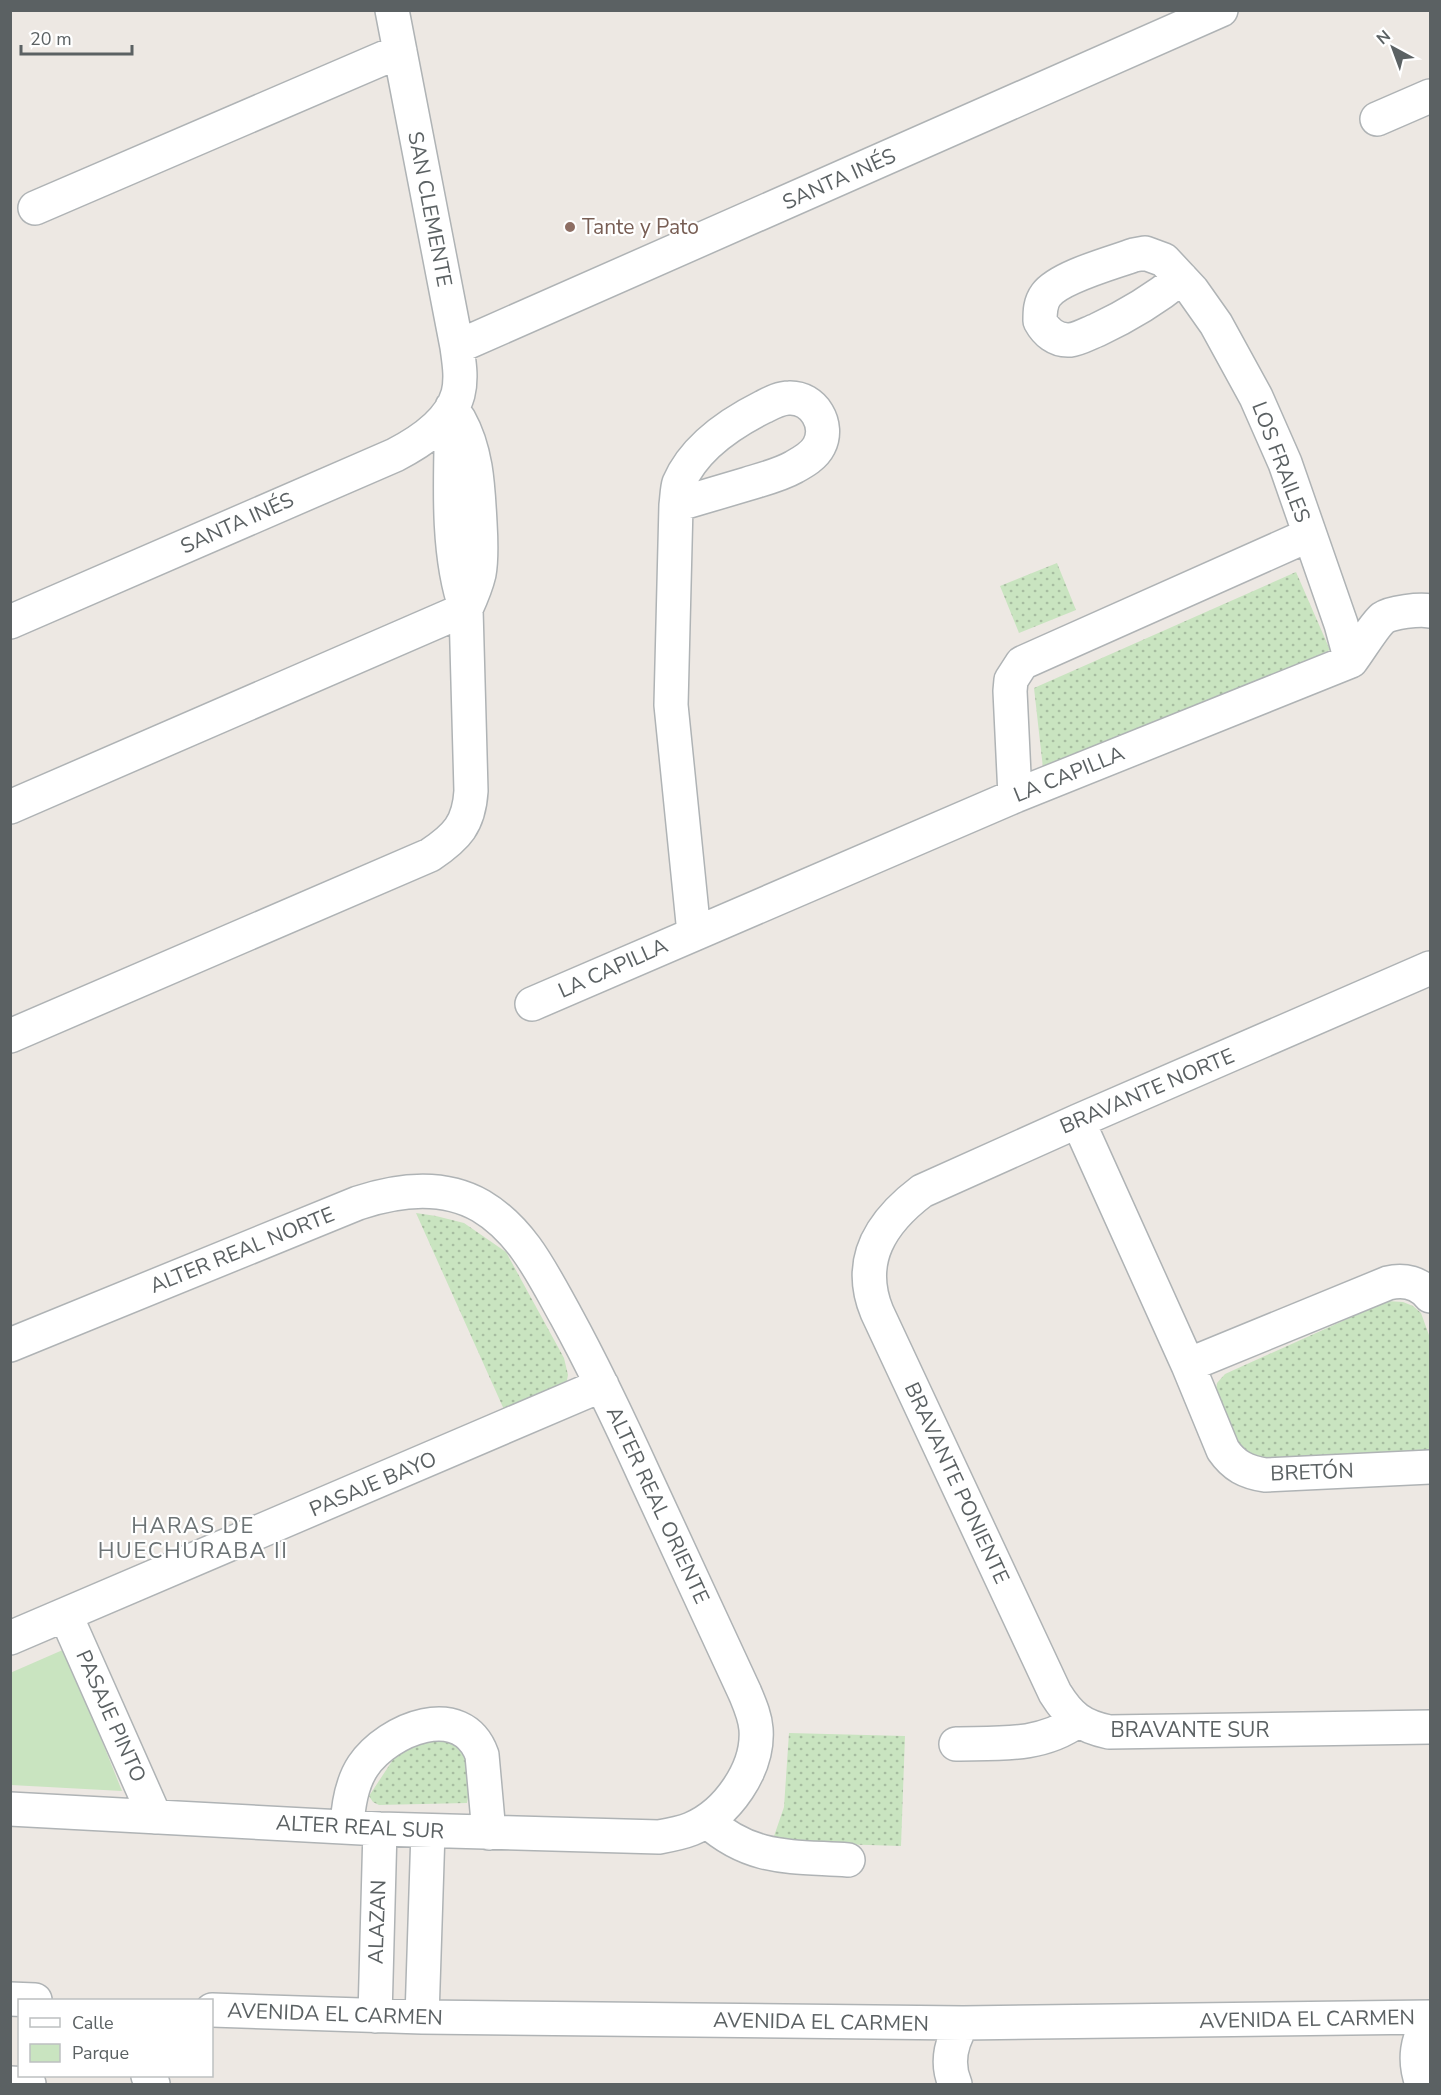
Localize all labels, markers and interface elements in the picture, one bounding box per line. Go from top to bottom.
scale bar [21,18,132,56]
north arrow [1363,18,1423,78]
text: N [1372,25,1396,50]
text: 20 m [30,27,72,51]
street label: SAN CLEMENTE [401,129,459,289]
street label: SANTA INÉS [778,142,900,216]
place label: Tante y Pato [582,213,699,241]
marker: Tante y Pato [563,220,577,234]
street label: LOS FRAILES [1245,398,1317,527]
street label: SANTA INÉS [176,486,298,560]
street label: LA CAPILLA [1009,739,1129,809]
street label: LA CAPILLA [554,931,672,1005]
street label: BRAVANTE NORTE [1056,1042,1238,1140]
street label: ALTER REAL NORTE [146,1200,338,1300]
street label: BRAVANTE PONIENTE [898,1378,1016,1588]
street label: ALTER REAL ORIENTE [600,1402,716,1608]
street label: PASAJE BAYO [305,1445,441,1523]
street label: BRETÓN [1270,1457,1354,1487]
district label: HARAS DE HUECHURABA II [98,1511,288,1566]
street label: PASAJE PINTO [69,1645,153,1787]
street label: BRAVANTE SUR [1111,1716,1269,1744]
street label: ALTER REAL SUR [275,1809,445,1845]
street label: ALAZAN [362,1879,392,1965]
street label: AVENIDA EL CARMEN [227,1996,443,2032]
legend [18,1999,213,2077]
street label: AVENIDA EL CARMEN [1199,2003,1415,2035]
street label: AVENIDA EL CARMEN [713,2006,929,2038]
text: Calle [72,2011,114,2035]
text: Parque [72,2041,129,2065]

